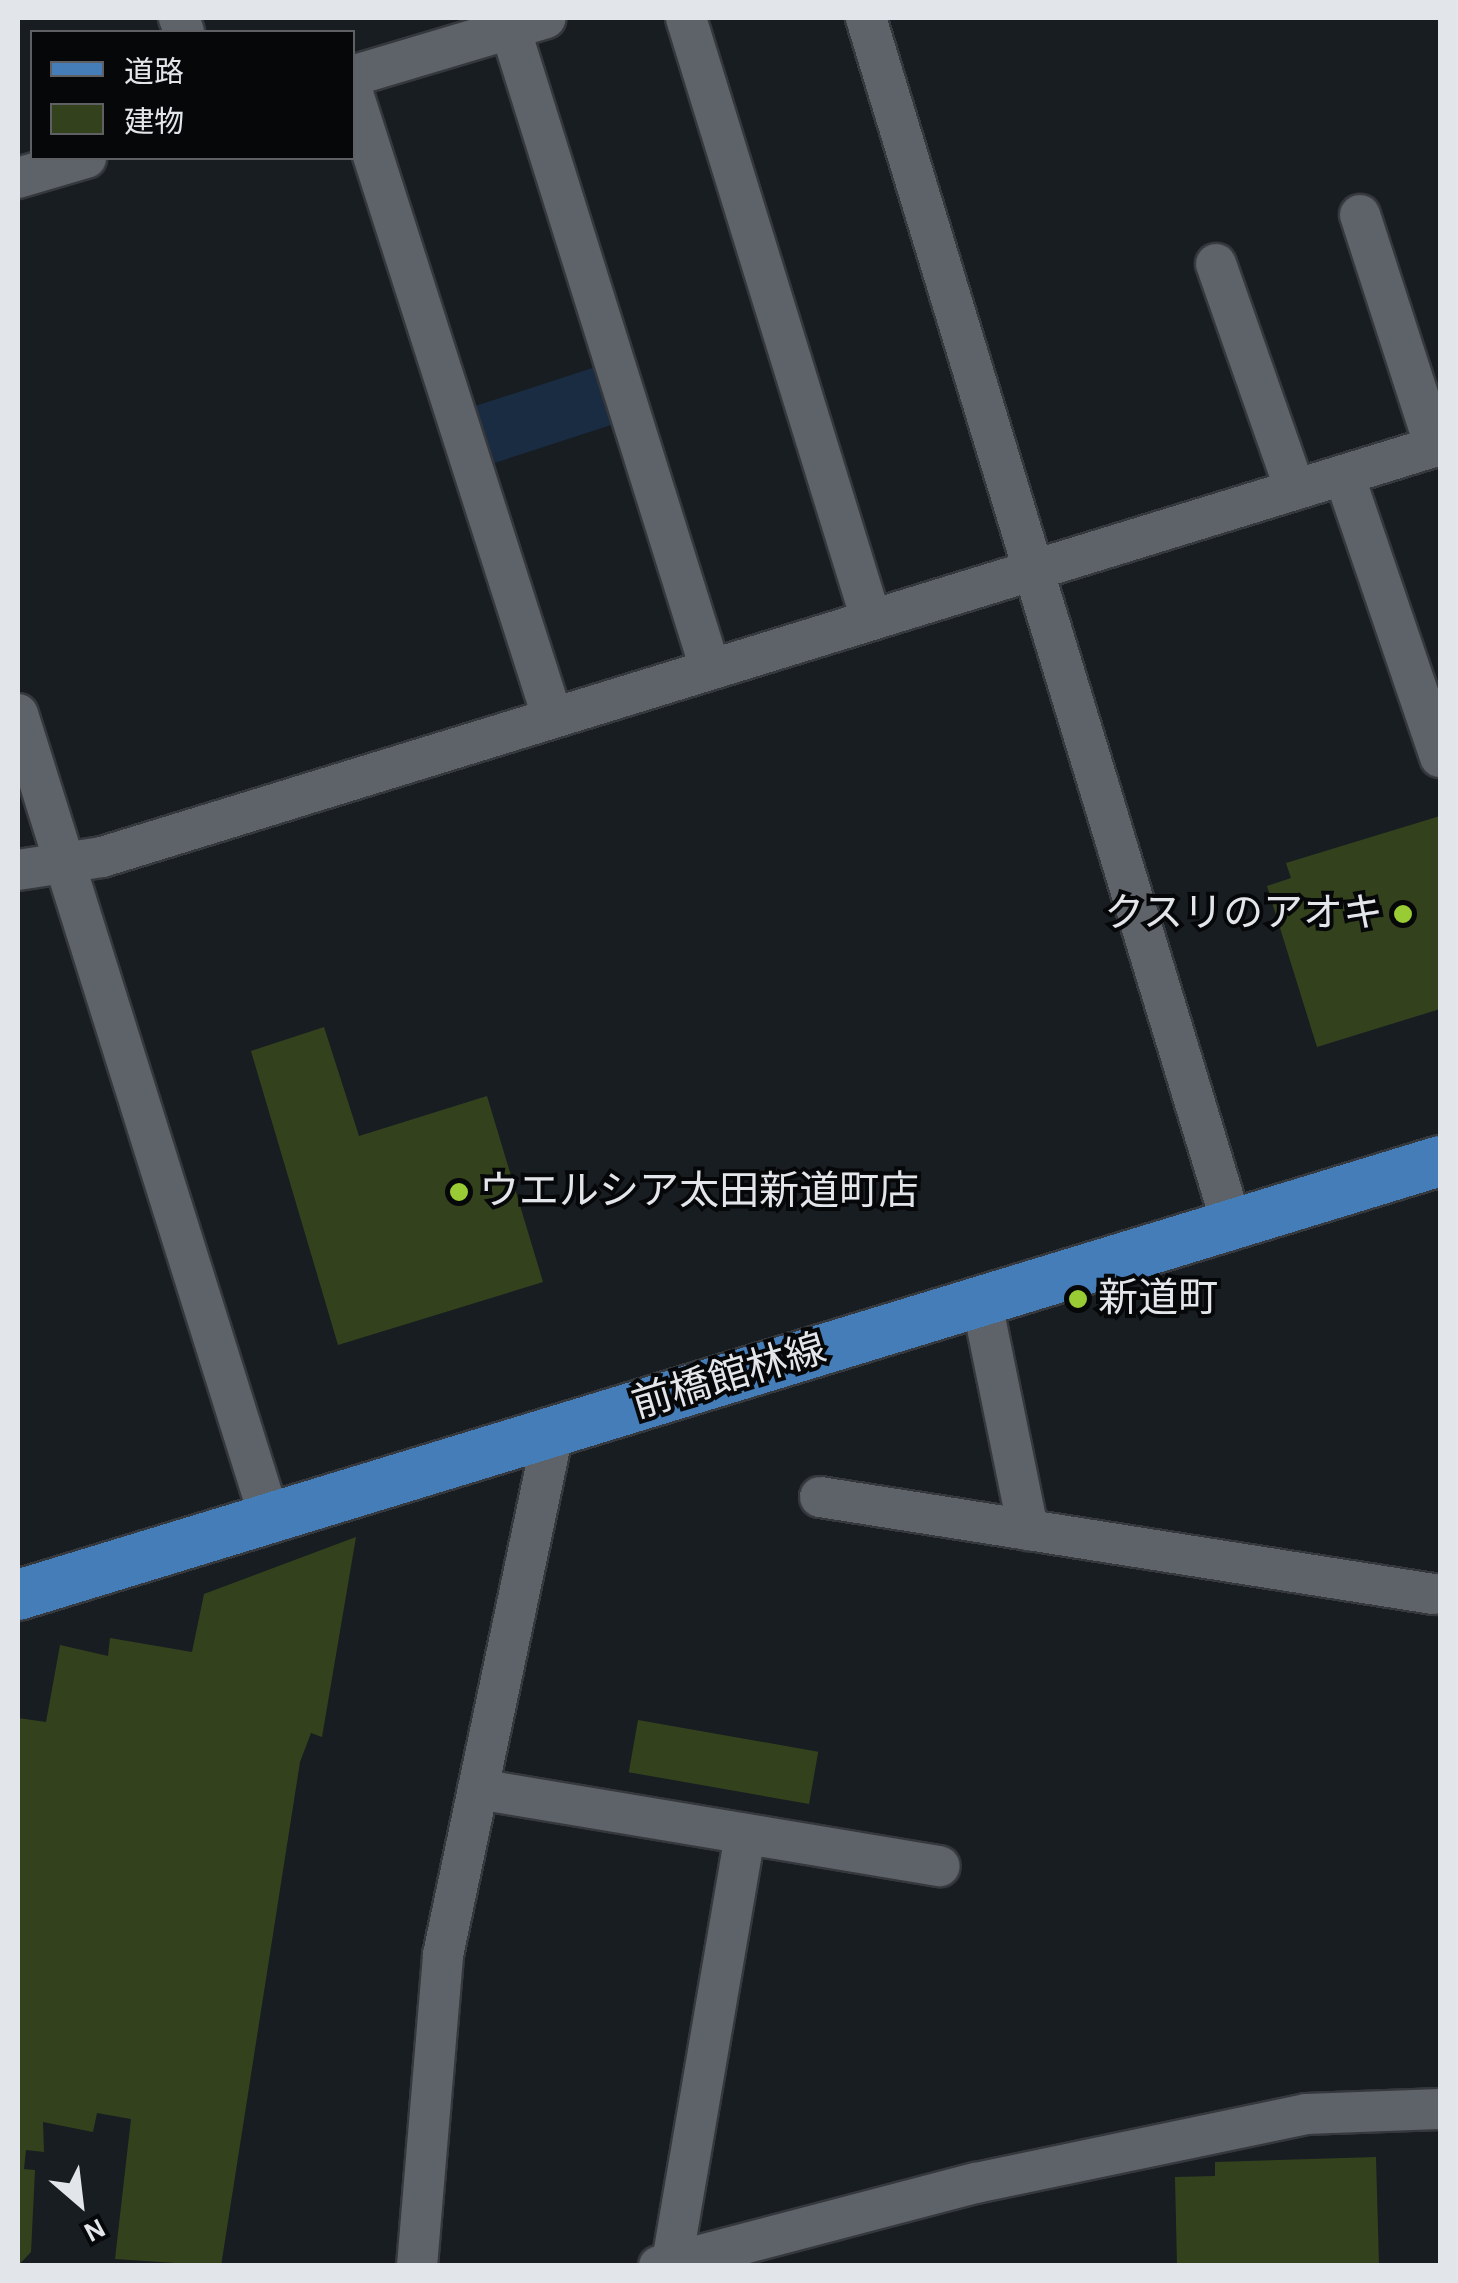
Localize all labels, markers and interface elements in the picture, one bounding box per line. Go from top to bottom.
legend [30,30,355,160]
text: 道路 [124,58,184,88]
text: 建物 [124,108,184,138]
place label: クスリのアオキ [1103,890,1383,938]
marker: クスリのアオキ [1392,903,1414,925]
place label: ウエルシア太田新道町店 [479,1168,919,1216]
marker: ウエルシア太田新道町店 [448,1181,470,1203]
place label: 新道町 [1098,1275,1218,1323]
marker: 新道町 [1067,1288,1089,1310]
street label: 前橋館林線 [626,1325,832,1429]
north arrow [30,2153,130,2253]
text: N [79,2213,109,2246]

